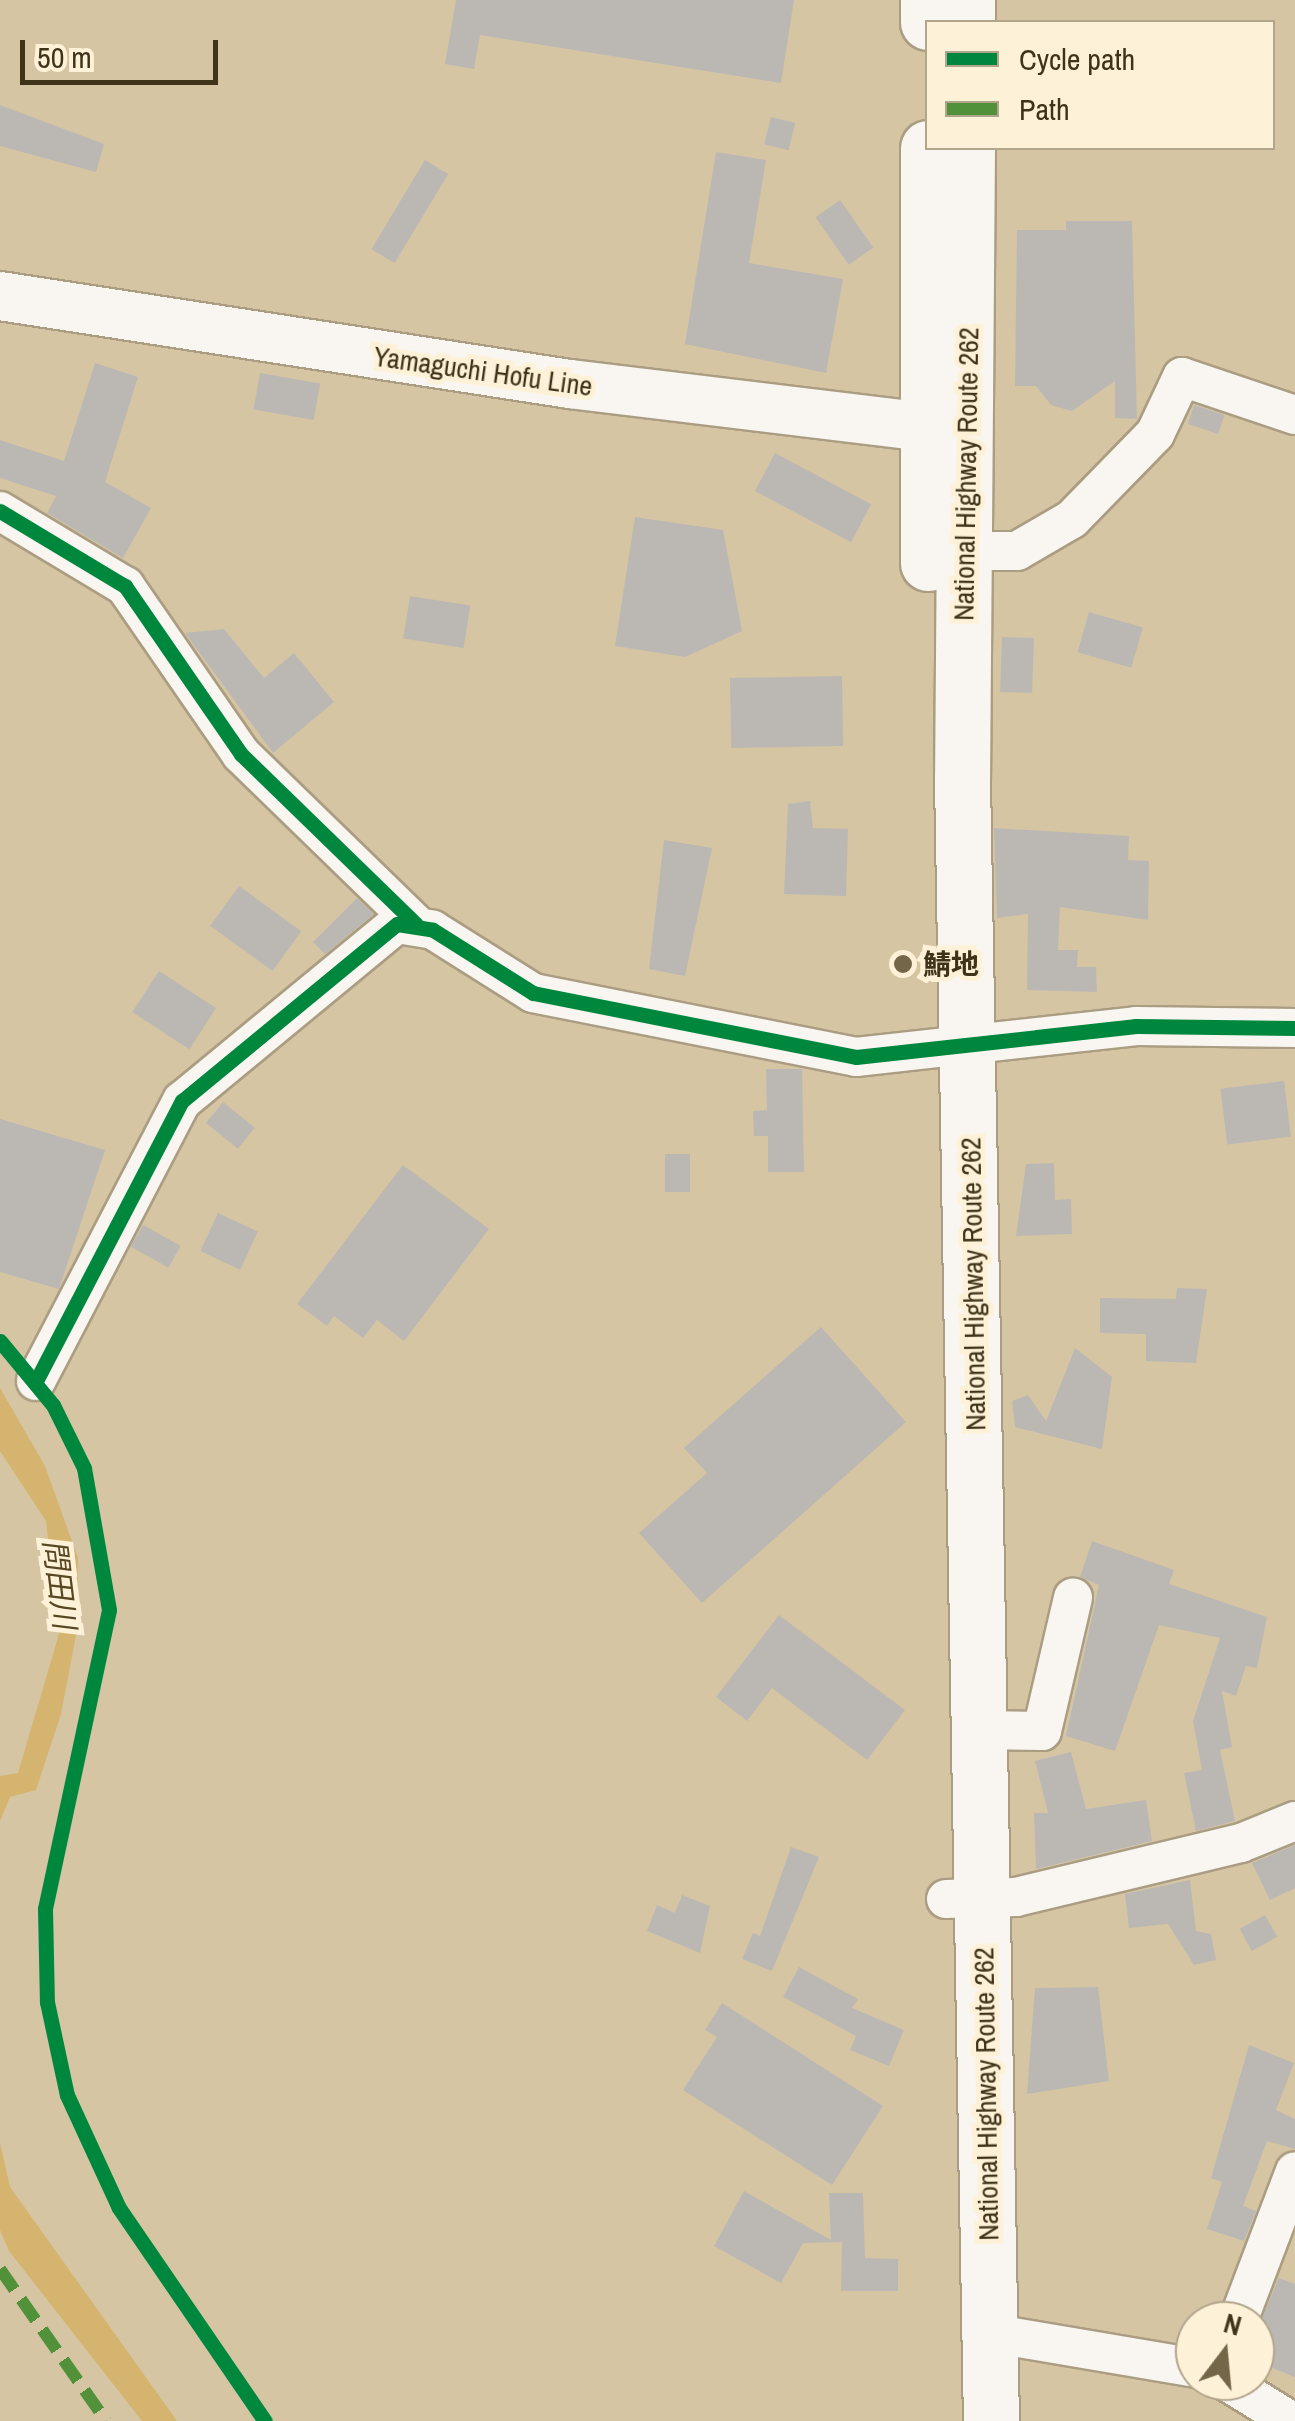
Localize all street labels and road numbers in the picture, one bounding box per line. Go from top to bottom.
street label: National Highway Route 262 [947,327,985,621]
street label: Yamaguchi Hofu Line [372,339,594,403]
street label: National Highway Route 262 [954,1137,992,1431]
street label: National Highway Route 262 [967,1947,1005,2241]

